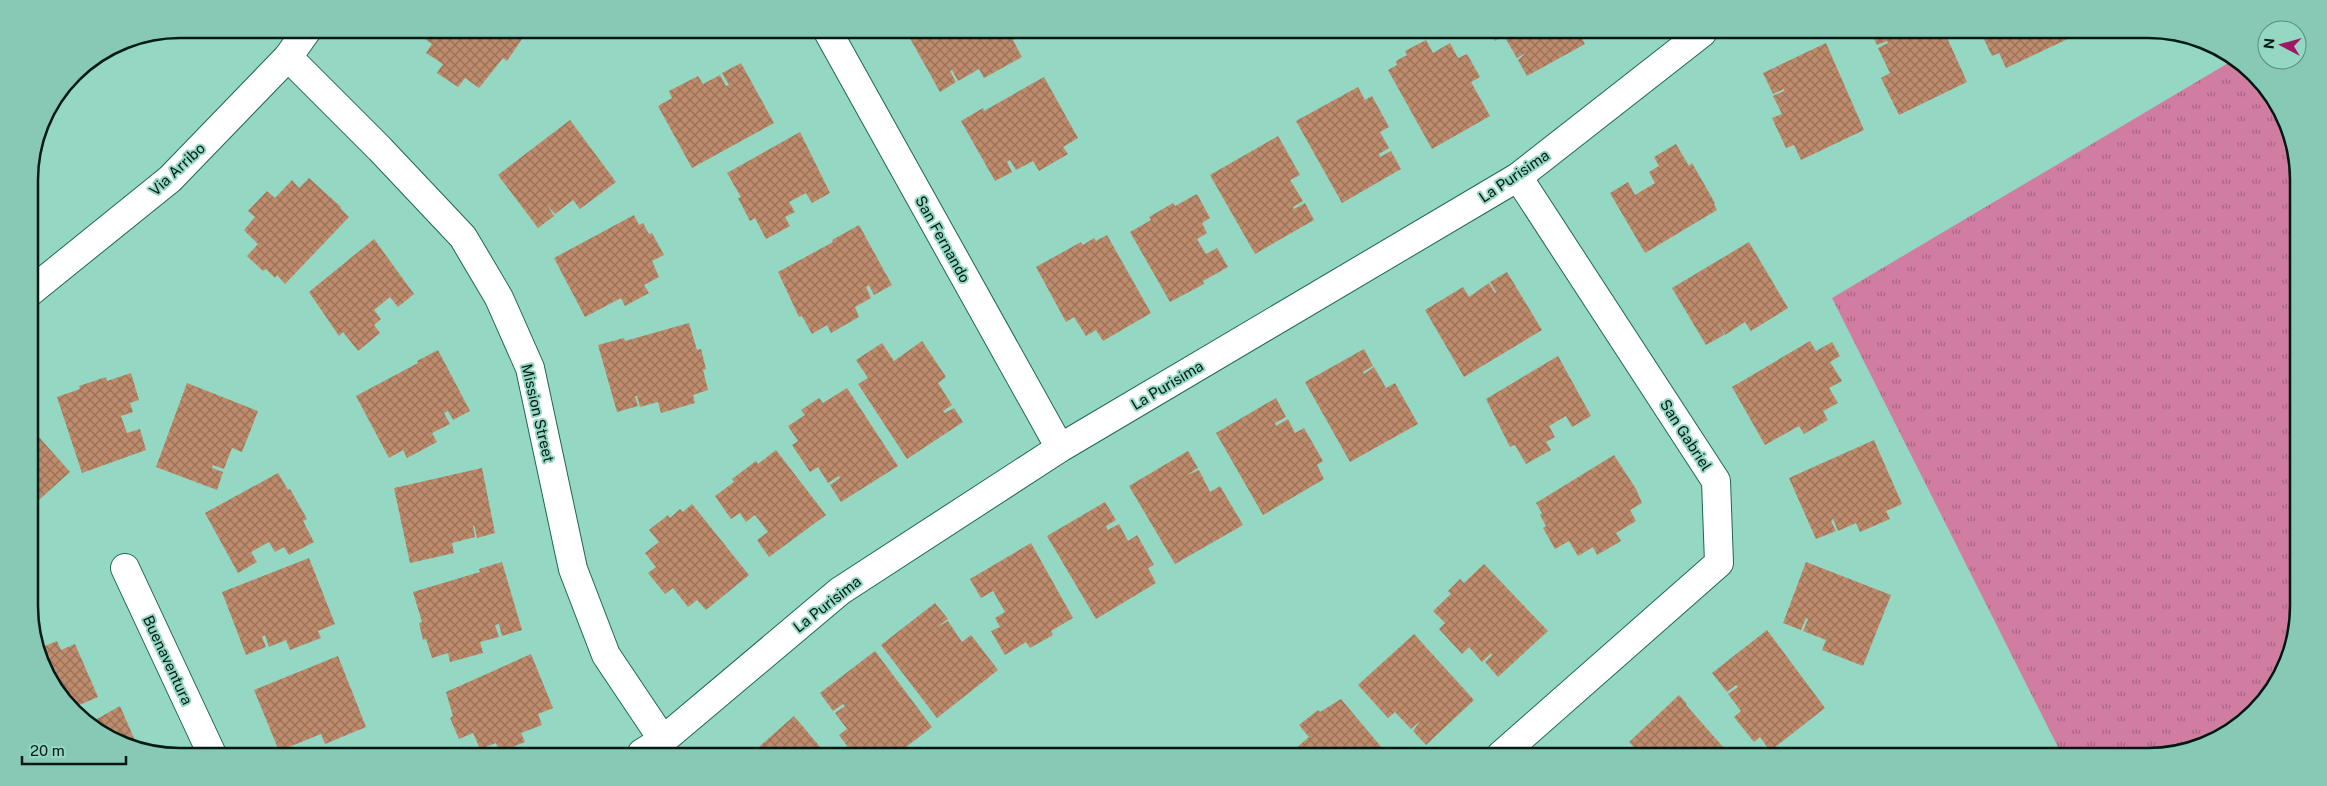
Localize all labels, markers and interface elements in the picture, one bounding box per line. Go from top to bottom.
north arrow [2257,20,2307,70]
text: N [2261,37,2278,50]
street label: Via Arribo [146,139,208,199]
street label: La Purisima [1476,146,1552,206]
street label: San Fernando [912,193,974,285]
street label: La Purisima [1128,357,1206,413]
street label: Mission Street [518,362,558,464]
street label: San Gabriel [1657,396,1715,474]
street label: La Purisima [790,572,864,636]
street label: Buenaventura [140,613,196,707]
scale bar [22,734,126,766]
text: 20 m [30,742,65,759]

